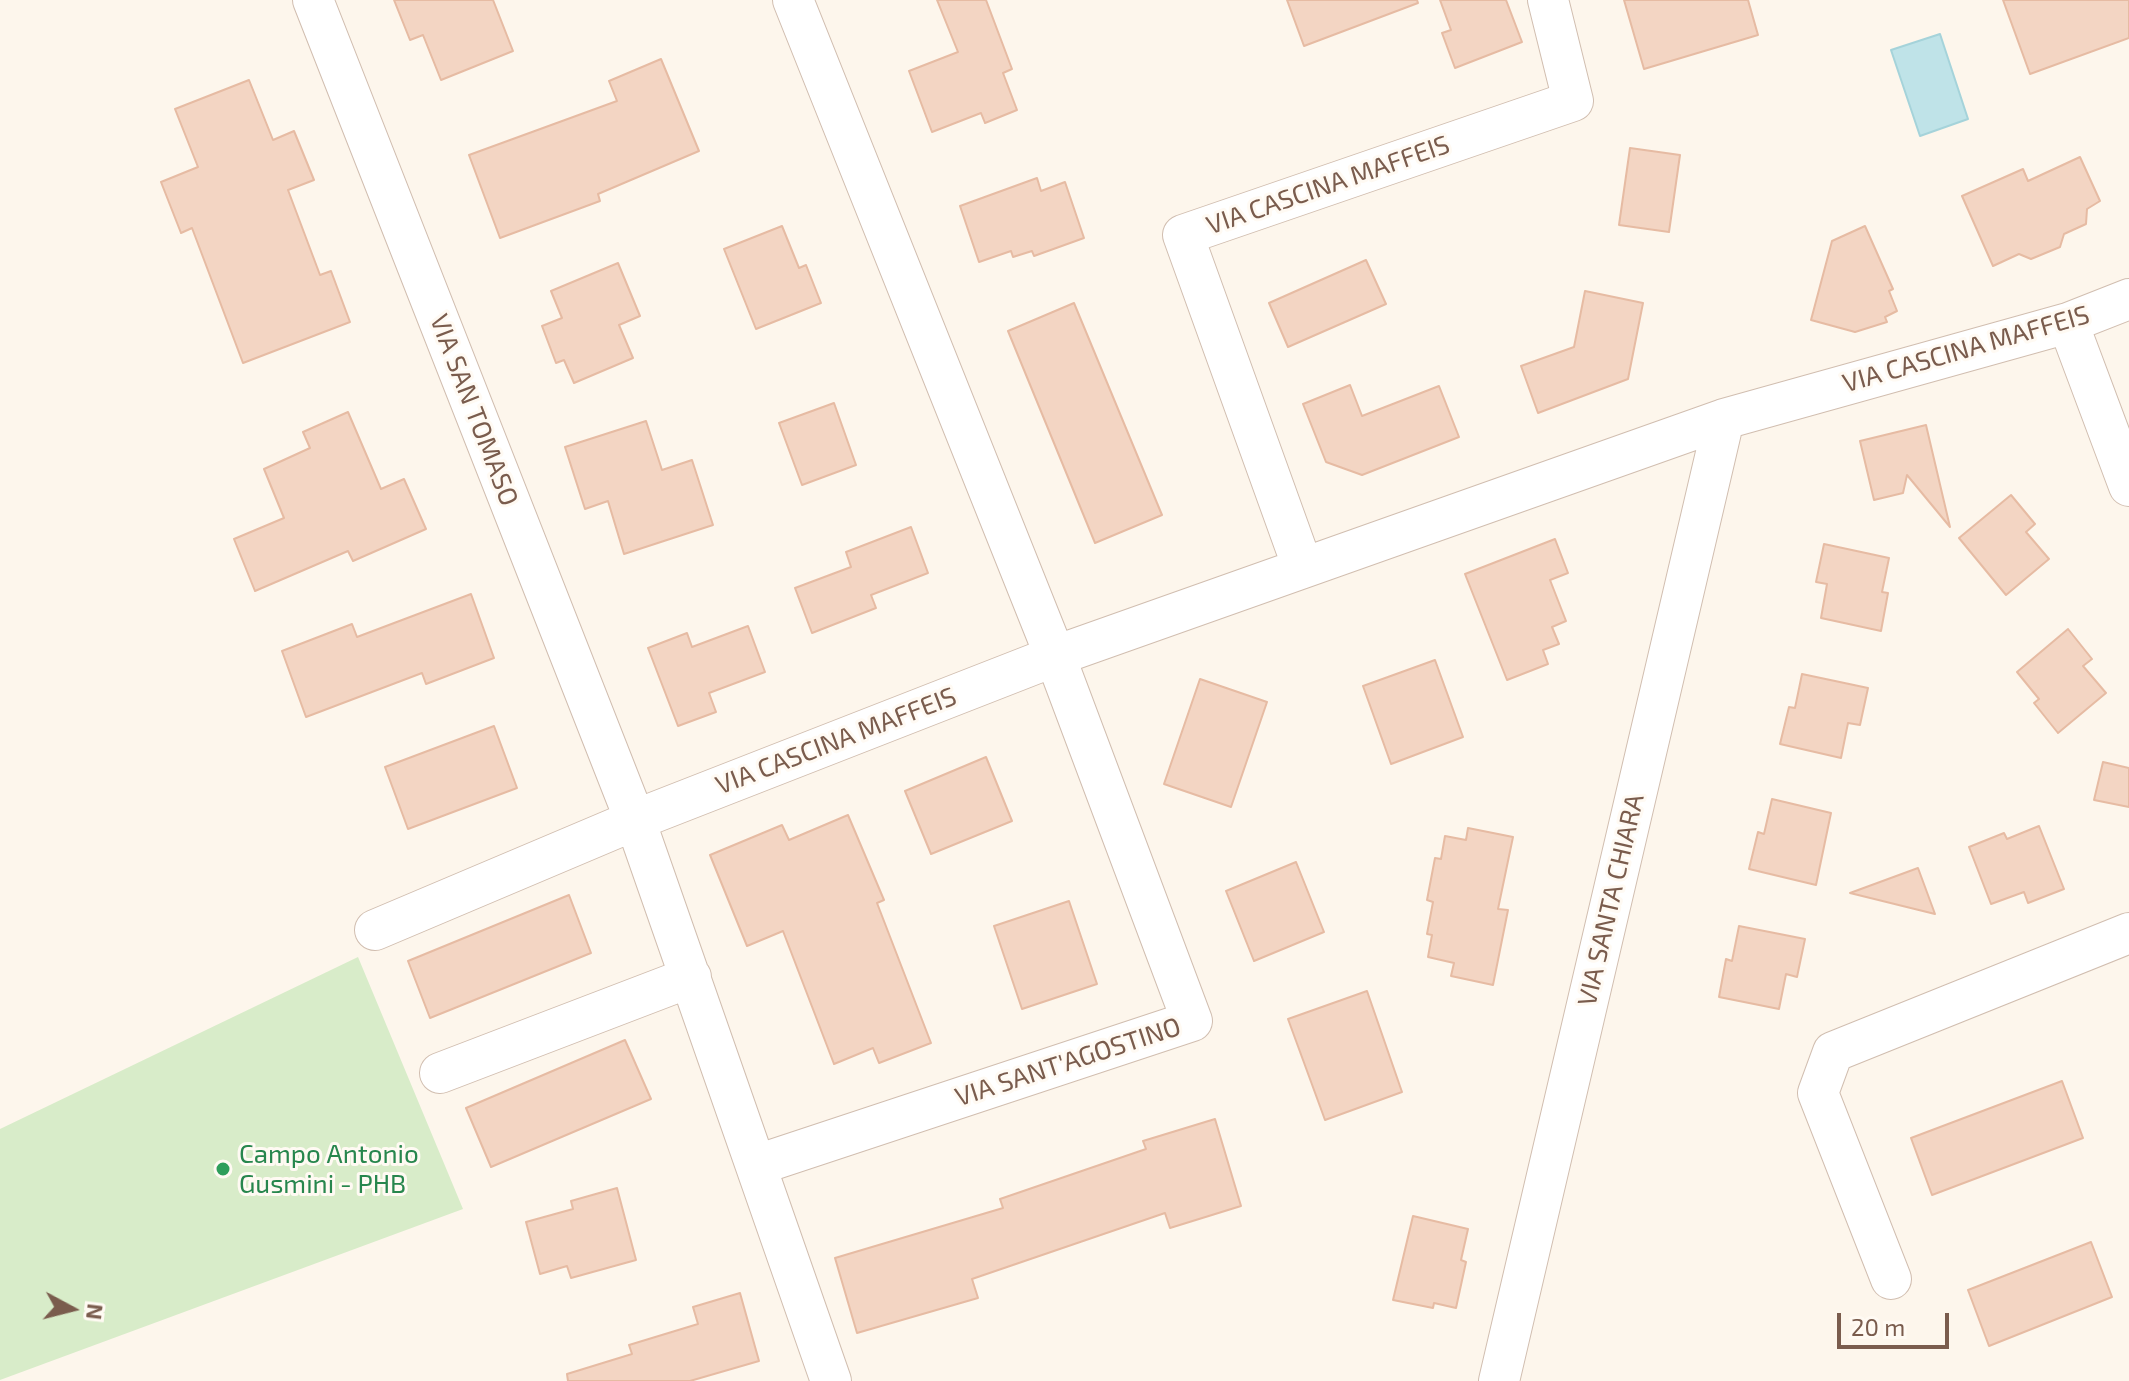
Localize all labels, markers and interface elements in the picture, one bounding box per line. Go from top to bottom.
street label: VIA CASCINA MAFFEIS [1202,129,1454,241]
street label: VIA CASCINA MAFFEIS [1839,299,2093,399]
street label: VIA SAN TOMASO [423,310,525,510]
street label: VIA CASCINA MAFFEIS [711,681,961,801]
street label: VIA SANTA CHIARA [1571,791,1651,1009]
street label: VIA SANT'AGOSTINO [951,1011,1185,1113]
place label: Campo Antonio Gusmini - PHB [239,1138,419,1200]
marker: Campo Antonio Gusmini - PHB [214,1160,232,1178]
north arrow [32,1269,112,1349]
scale bar [1841,1297,1953,1347]
text: N [82,1302,110,1321]
text: 20 m [1851,1312,1905,1341]

